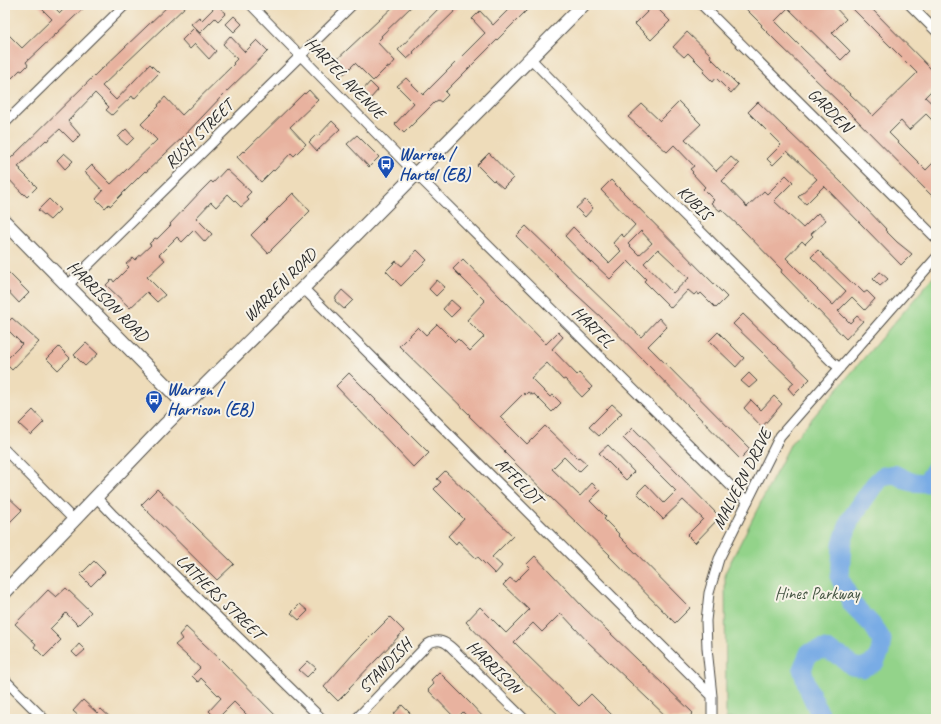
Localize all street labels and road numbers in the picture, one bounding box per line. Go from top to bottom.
street label: HARTEL AVENUE [301,33,391,125]
street label: GARDEN [804,84,858,138]
street label: RUSH STREET [160,93,240,173]
street label: KUBIS [673,181,719,227]
street label: WARREN ROAD [239,242,323,326]
street label: HARRISON ROAD [63,256,155,348]
street label: HARTEL [568,302,619,353]
street label: MALVERN DRIVE [708,424,777,533]
street label: AFFELDT [491,453,550,512]
street label: LATHERS STREET [172,550,271,647]
street label: STANDISH [354,632,418,698]
street label: HARRISON [463,636,527,700]

